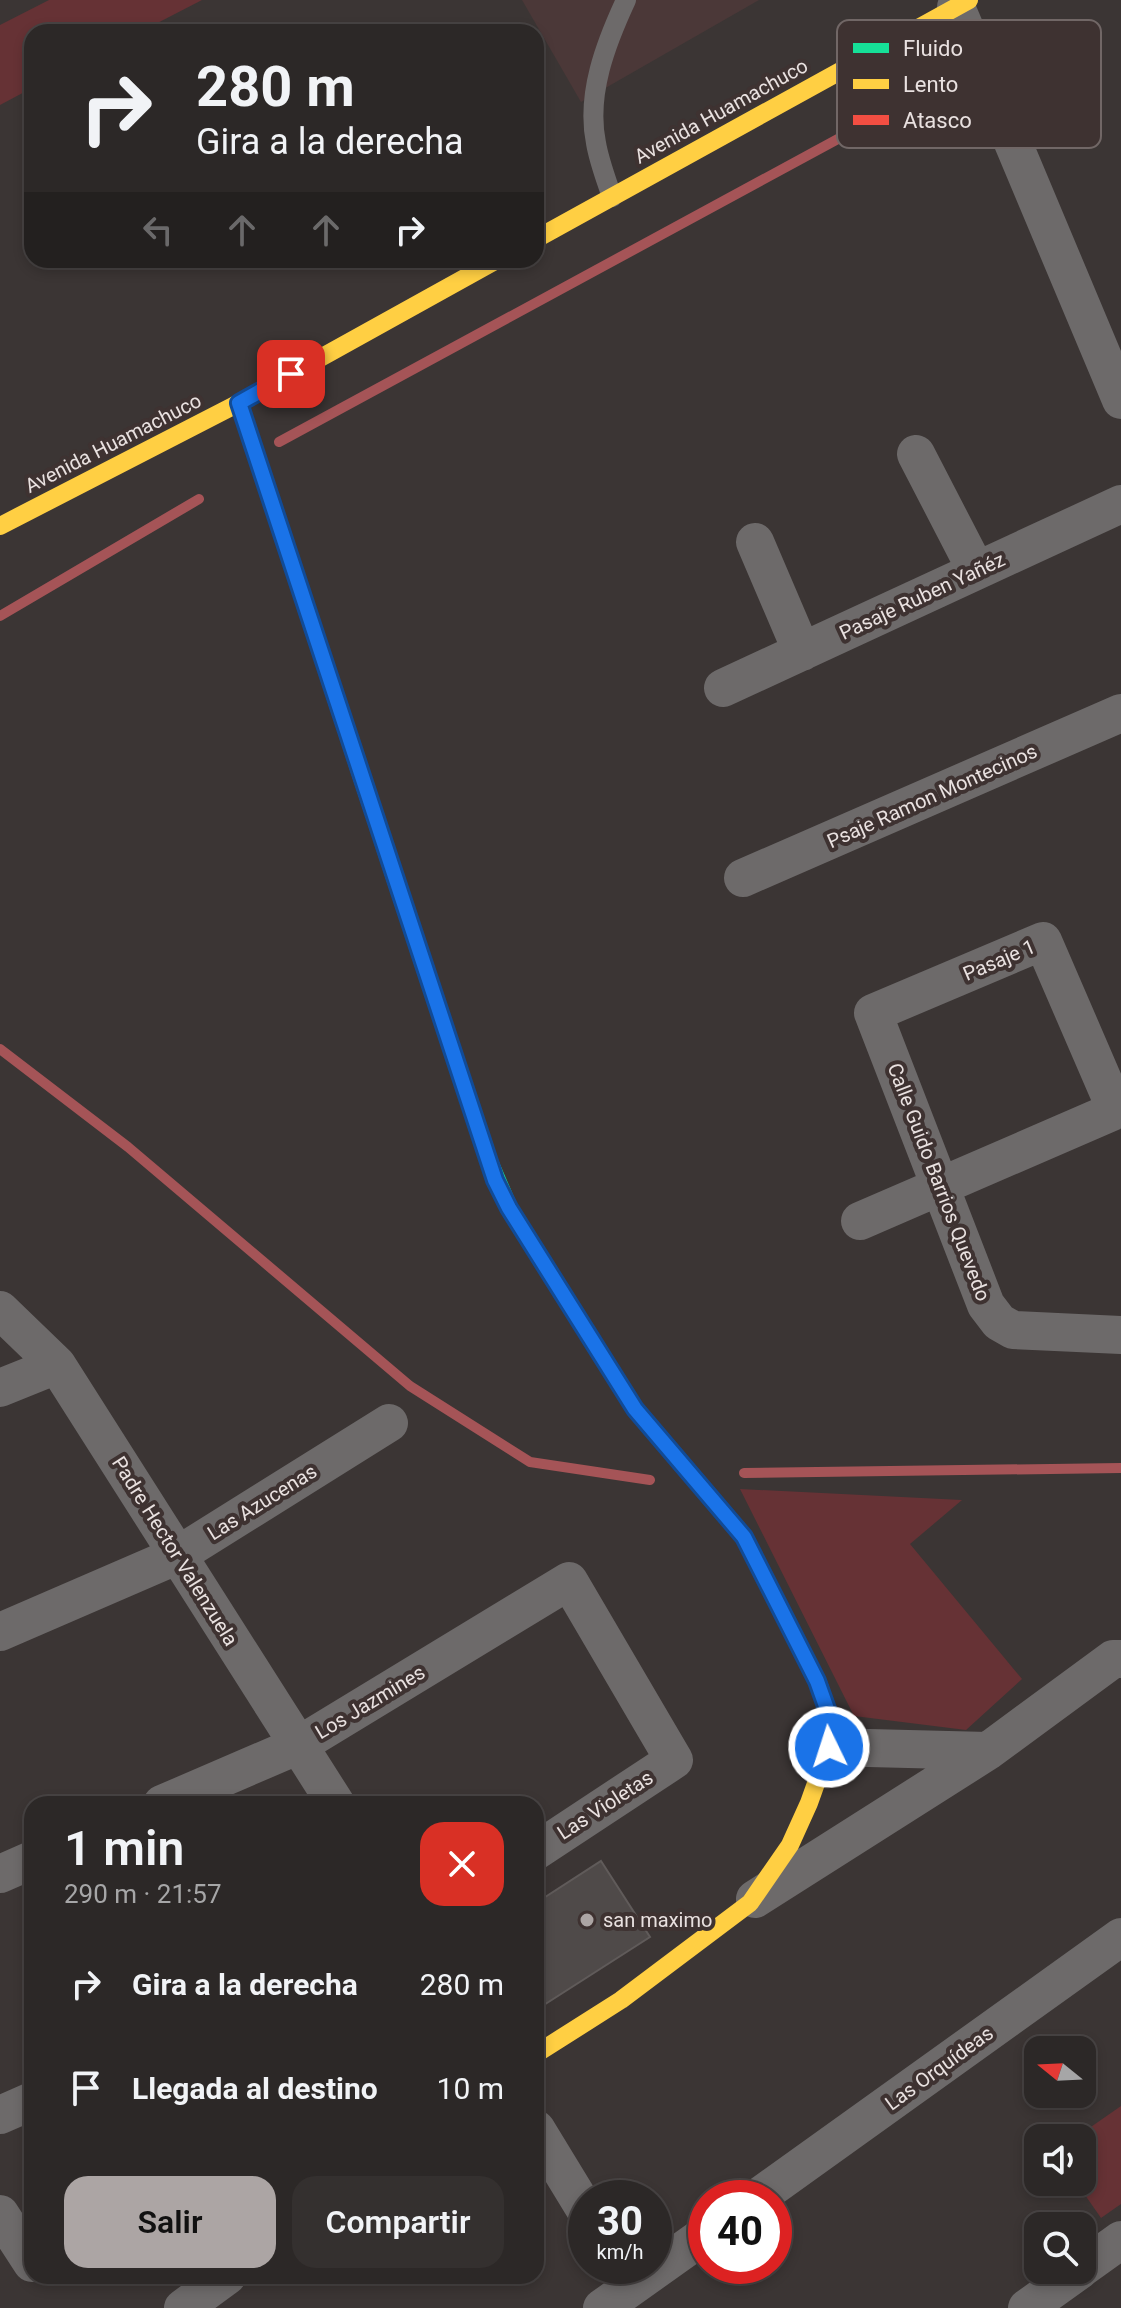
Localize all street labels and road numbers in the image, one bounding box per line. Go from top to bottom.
street label: Avenida Huamachuco [630,53,812,169]
street label: Avenida Huamachuco [21,388,205,498]
street label: Pasaje Ruben Yañéz [835,547,1009,645]
street label: Psaje Ramon Montecinos [823,739,1041,853]
street label: Pasaje 1 [959,934,1039,986]
street label: Calle Guido Barrios Quevedo [882,1060,996,1304]
street label: Padre Hector Valenzuela [107,1452,243,1650]
street label: Las Azucenas [203,1459,321,1545]
street label: Los Jazmines [311,1660,429,1744]
street label: Las Violetas [553,1765,657,1845]
street label: Las Orquídeas [880,2021,998,2115]

